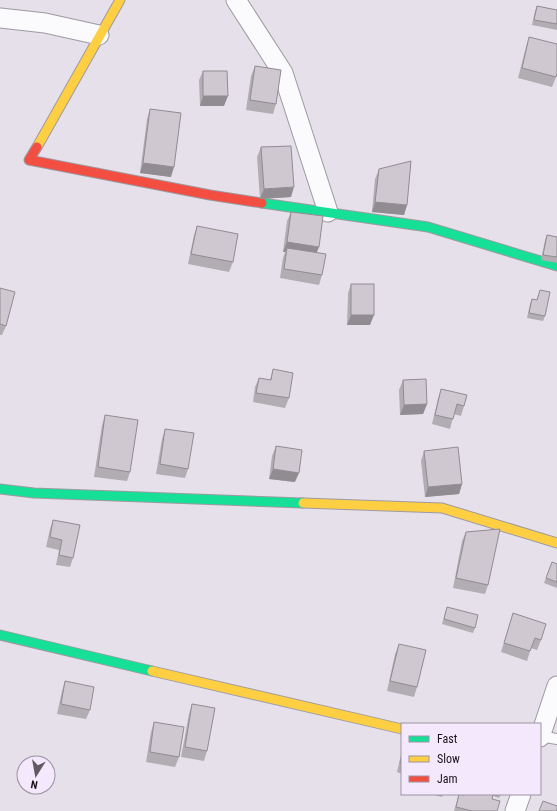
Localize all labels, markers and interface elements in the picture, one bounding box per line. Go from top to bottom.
legend [401,723,541,795]
text: Fast [437,732,458,746]
text: Slow [437,752,460,766]
north arrow [16,755,56,795]
text: Jam [437,772,458,786]
text: N [29,777,39,791]

